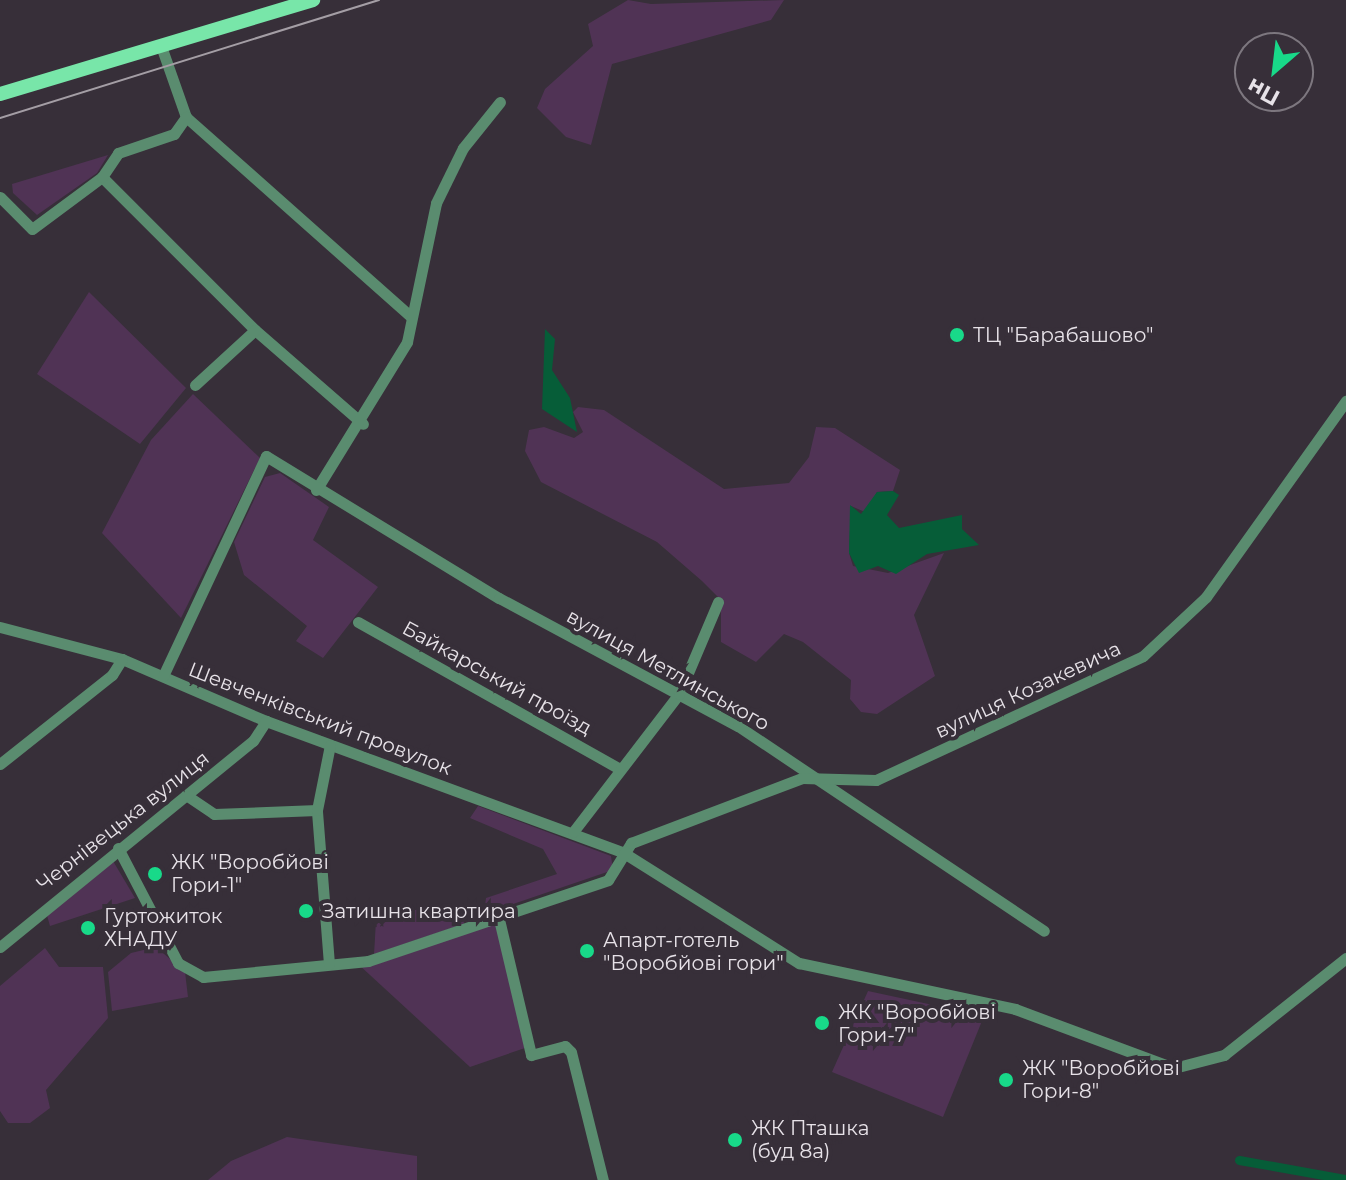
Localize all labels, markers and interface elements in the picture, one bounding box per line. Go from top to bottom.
north arrow [1234,32,1314,112]
text: Пн [1242,72,1284,112]
place label: ТЦ "Барабашово" [973,323,1154,347]
marker: ТЦ "Барабашово" [948,326,966,344]
street label: вулиця Метлинського [562,604,774,736]
street label: Байкарський проїзд [398,616,596,740]
street label: вулиця Козакевича [931,636,1125,744]
street label: Шевченківський провулок [185,658,455,780]
street label: Чернівецька вулиця [32,746,214,896]
place label: ЖК "Воробйові Гори-1" [171,850,329,897]
marker: ЖК "Воробйові Гори-1" [146,865,164,883]
place label: Затишна квартира [322,899,516,923]
marker: Затишна квартира [297,902,315,920]
place label: Гуртожиток ХНАДУ [104,904,222,951]
marker: Гуртожиток ХНАДУ [79,919,97,937]
place label: Апарт-готель "Воробйові гори" [603,928,784,975]
marker: Апарт-готель "Воробйові гори" [578,942,596,960]
place label: ЖК "Воробйові Гори-7" [838,1000,996,1047]
marker: ЖК "Воробйові Гори-7" [813,1014,831,1032]
place label: ЖК "Воробйові Гори-8" [1022,1056,1180,1103]
marker: ЖК "Воробйові Гори-8" [997,1071,1015,1089]
place label: ЖК Пташка (буд 8а) [751,1116,869,1163]
marker: ЖК Пташка (буд 8а) [726,1131,744,1149]

